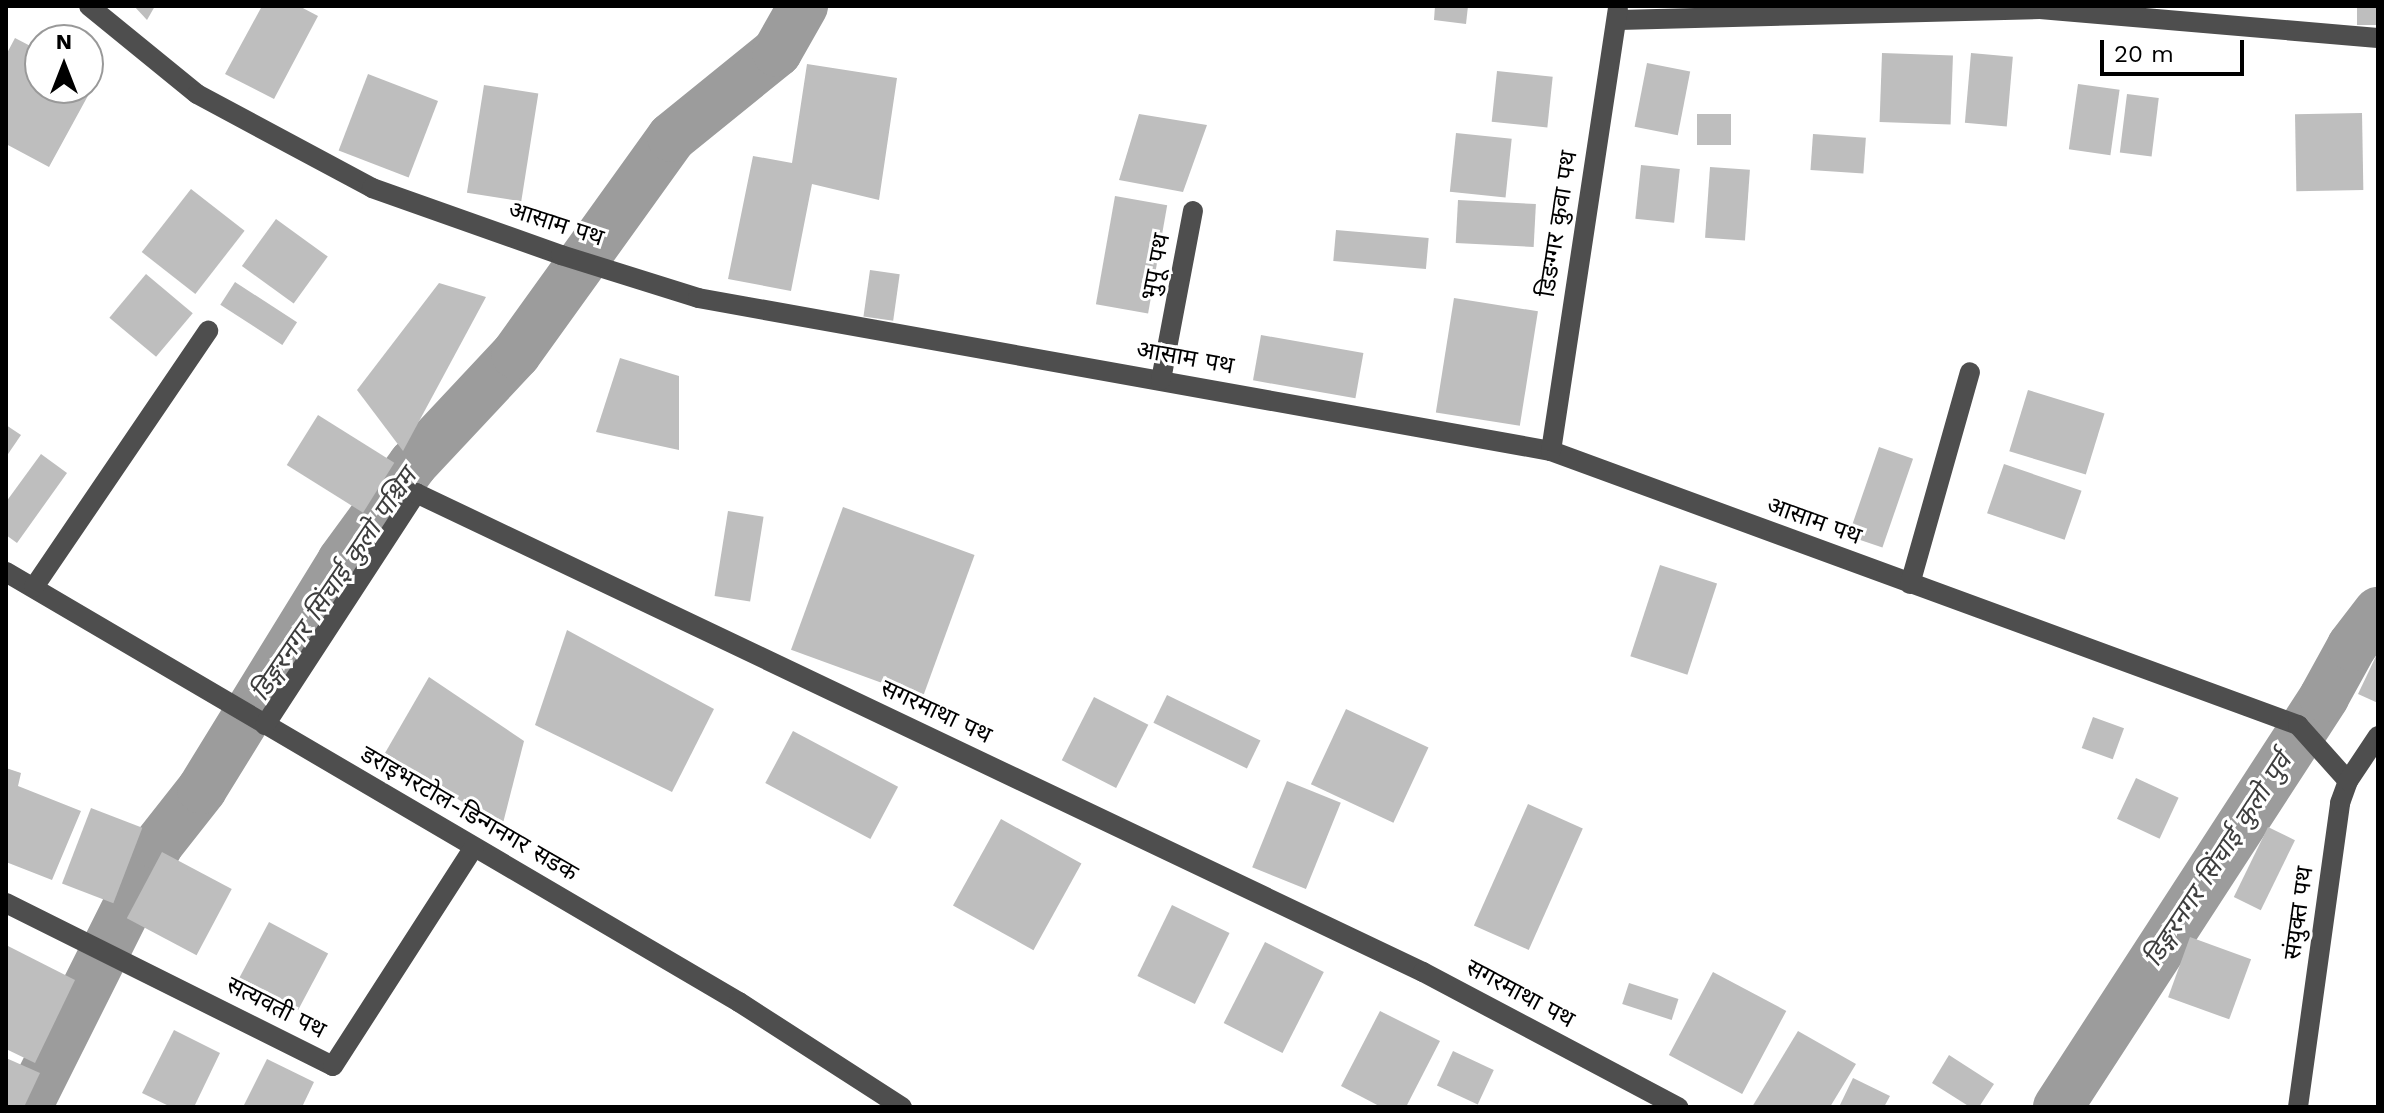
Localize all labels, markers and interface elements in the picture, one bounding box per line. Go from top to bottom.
north arrow [24,24,104,104]
scale bar [2104,24,2248,74]
text: N [56,29,72,54]
text: 20 m [2114,40,2174,68]
street label: डिङग्गर कुवा पथ [1532,149,1584,299]
street label: आसाम पथ [505,195,607,253]
street label: भुपू पथ [1135,231,1177,303]
street label: आसाम पथ [1134,335,1236,381]
water label: डिङ्गरनगर सिंचाई कुलो पश्चिम [245,463,423,707]
street label: आसाम पथ [1763,491,1865,551]
street label: सगरमाथा पथ [876,674,996,750]
street label: डराइभरटोल-डिन्गनगर सडक [355,740,583,888]
water label: डिङ्गरनगर सिंचाई कुलो पुर्व [2138,748,2298,972]
street label: संयुक्त पथ [2278,865,2320,961]
street label: सगरमाथा पथ [1461,953,1579,1035]
street label: सत्यवती पथ [222,971,330,1045]

